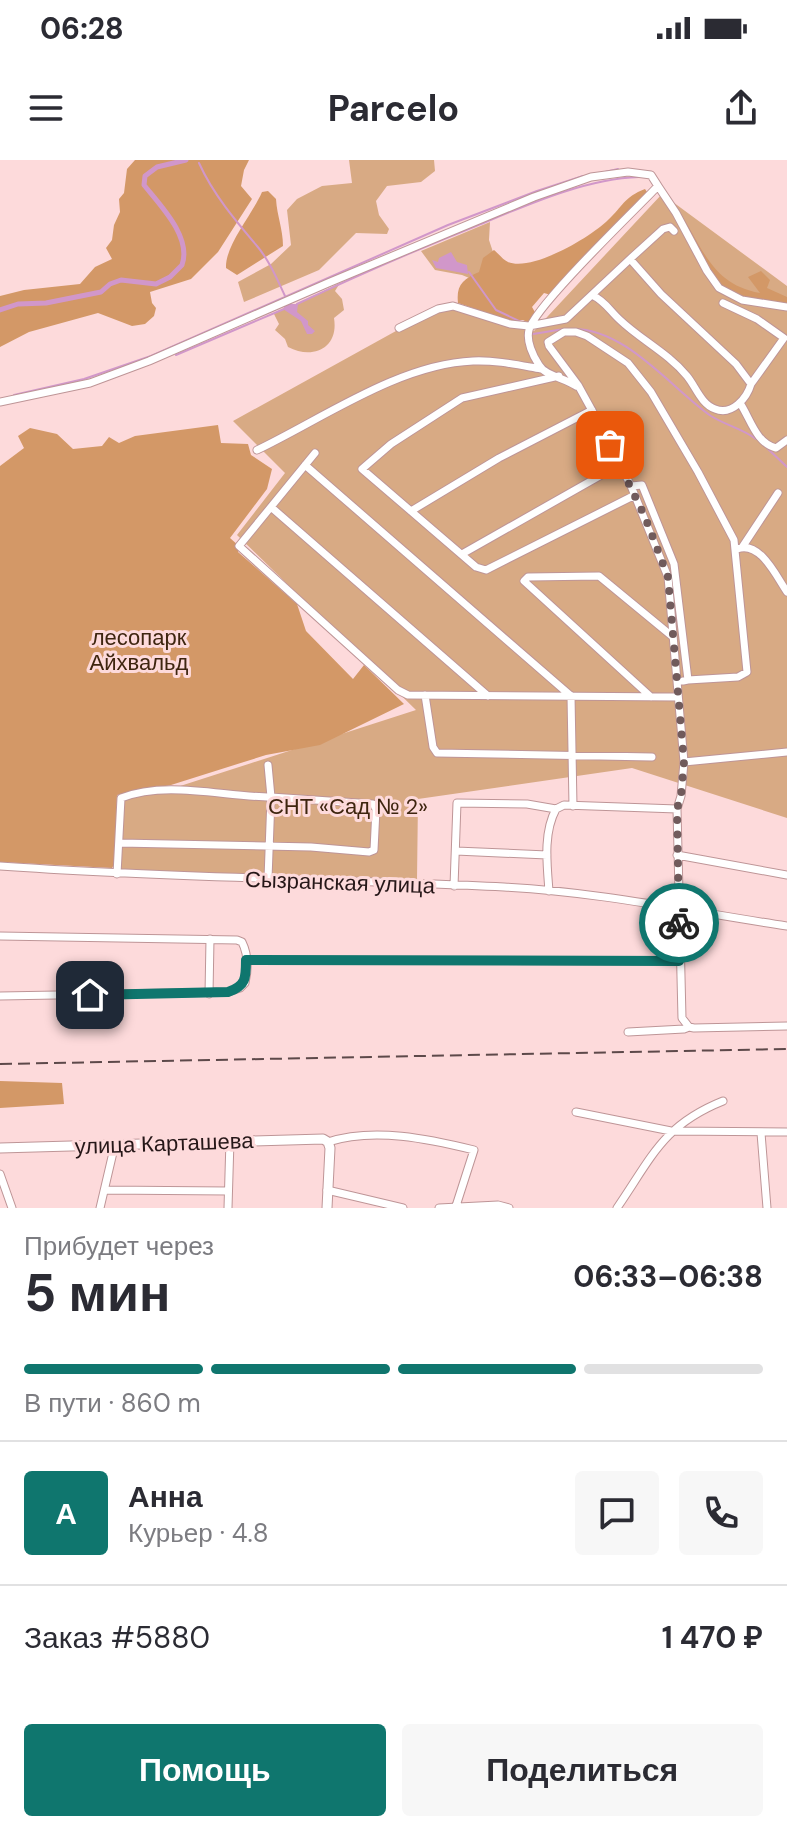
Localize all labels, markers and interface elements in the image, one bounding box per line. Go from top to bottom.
text: 06:28 [40,9,124,48]
text: Parcelo [328,85,459,132]
icon: menu [24,86,68,130]
icon: share [719,86,763,130]
pin [576,411,644,479]
icon: bag [588,423,632,467]
park label: лесопарк Айхвальд [90,623,189,677]
park label: СНТ «Сад № 2» [268,792,428,821]
street label: Сызранская улица [245,865,436,900]
courier [639,883,719,963]
icon: bike [657,901,701,945]
pin [56,961,124,1029]
icon: home [68,973,112,1017]
street label: улица Карташева [74,1126,255,1161]
text: Прибудет через [24,1229,214,1263]
text: 06:33–06:38 [573,1257,763,1296]
text: 5 мин [24,1259,170,1327]
text: В пути · 860 m [24,1386,201,1420]
button: chat [575,1471,659,1555]
button: phone [679,1471,763,1555]
text: Анна [128,1477,203,1516]
text: А [55,1494,77,1533]
text: Курьер · 4.8 [128,1516,269,1550]
text: Заказ #5880 [24,1618,210,1657]
text: 1 470 ₽ [662,1618,763,1657]
button: Помощь [24,1724,386,1816]
button: Поделиться [402,1724,763,1816]

